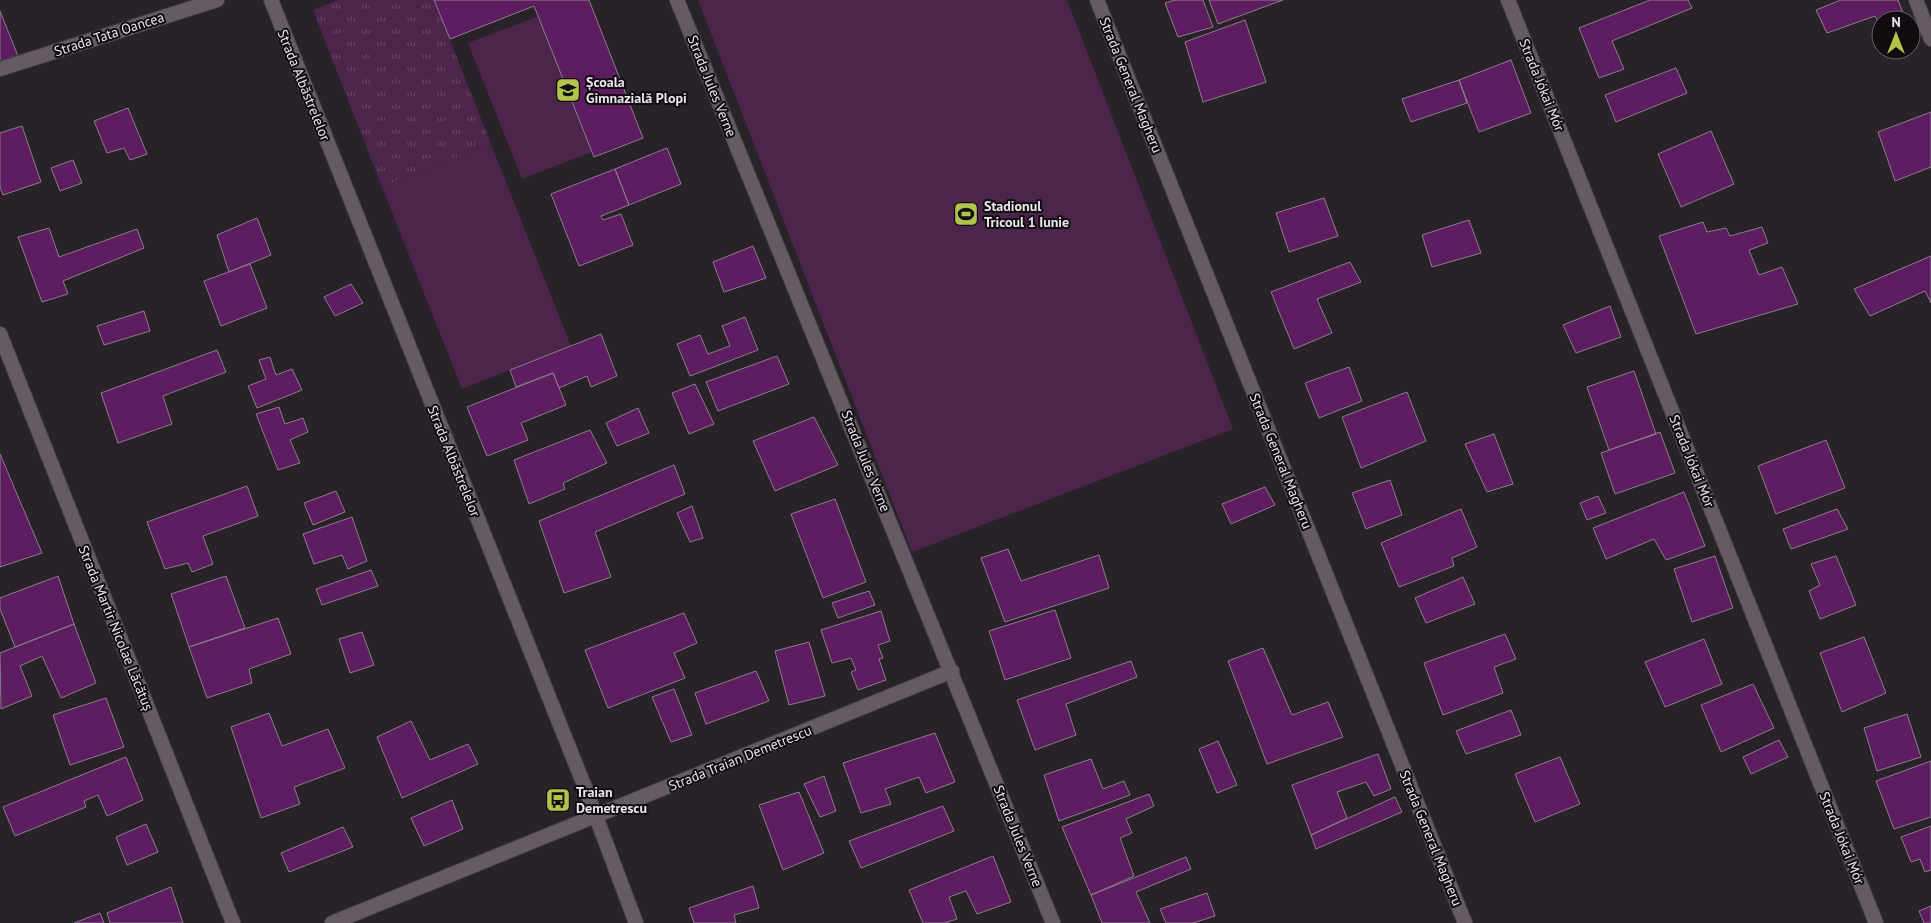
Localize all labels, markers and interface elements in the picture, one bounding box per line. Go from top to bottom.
street label: Strada Tata Oancea [52,8,166,60]
north arrow [1871,10,1921,60]
text: N [1891,13,1901,31]
street label: Strada General Magheru [1096,15,1166,155]
street label: Strada Albăstrelelor [273,27,335,144]
street label: Strada Jules Verne [683,33,741,139]
street label: Strada Jókai Mór [1515,36,1569,134]
place label: Școala Gimnazială Plopi [586,73,687,107]
school or university icon: Școala Gimnazială Plopi [555,77,581,103]
place label: Stadionul Tricoul 1 Iunie [984,197,1069,231]
sports icon: Stadionul Tricoul 1 Iunie [953,201,979,227]
street label: Strada General Magheru [1246,391,1316,531]
street label: Strada Albăstrelelor [423,403,485,520]
street label: Strada Jules Verne [837,408,895,514]
street label: Strada Jókai Mór [1665,412,1719,510]
street label: Strada Martir Nicolae Lăcătuș [75,543,157,713]
street label: Strada Traian Demetrescu [666,721,814,795]
street label: Strada General Magheru [1396,768,1466,908]
place label: Traian Demetrescu [576,783,647,817]
street label: Strada Jules Verne [989,783,1047,889]
bus stop icon: Traian Demetrescu [545,787,571,813]
street label: Strada Jókai Mór [1815,789,1869,887]

